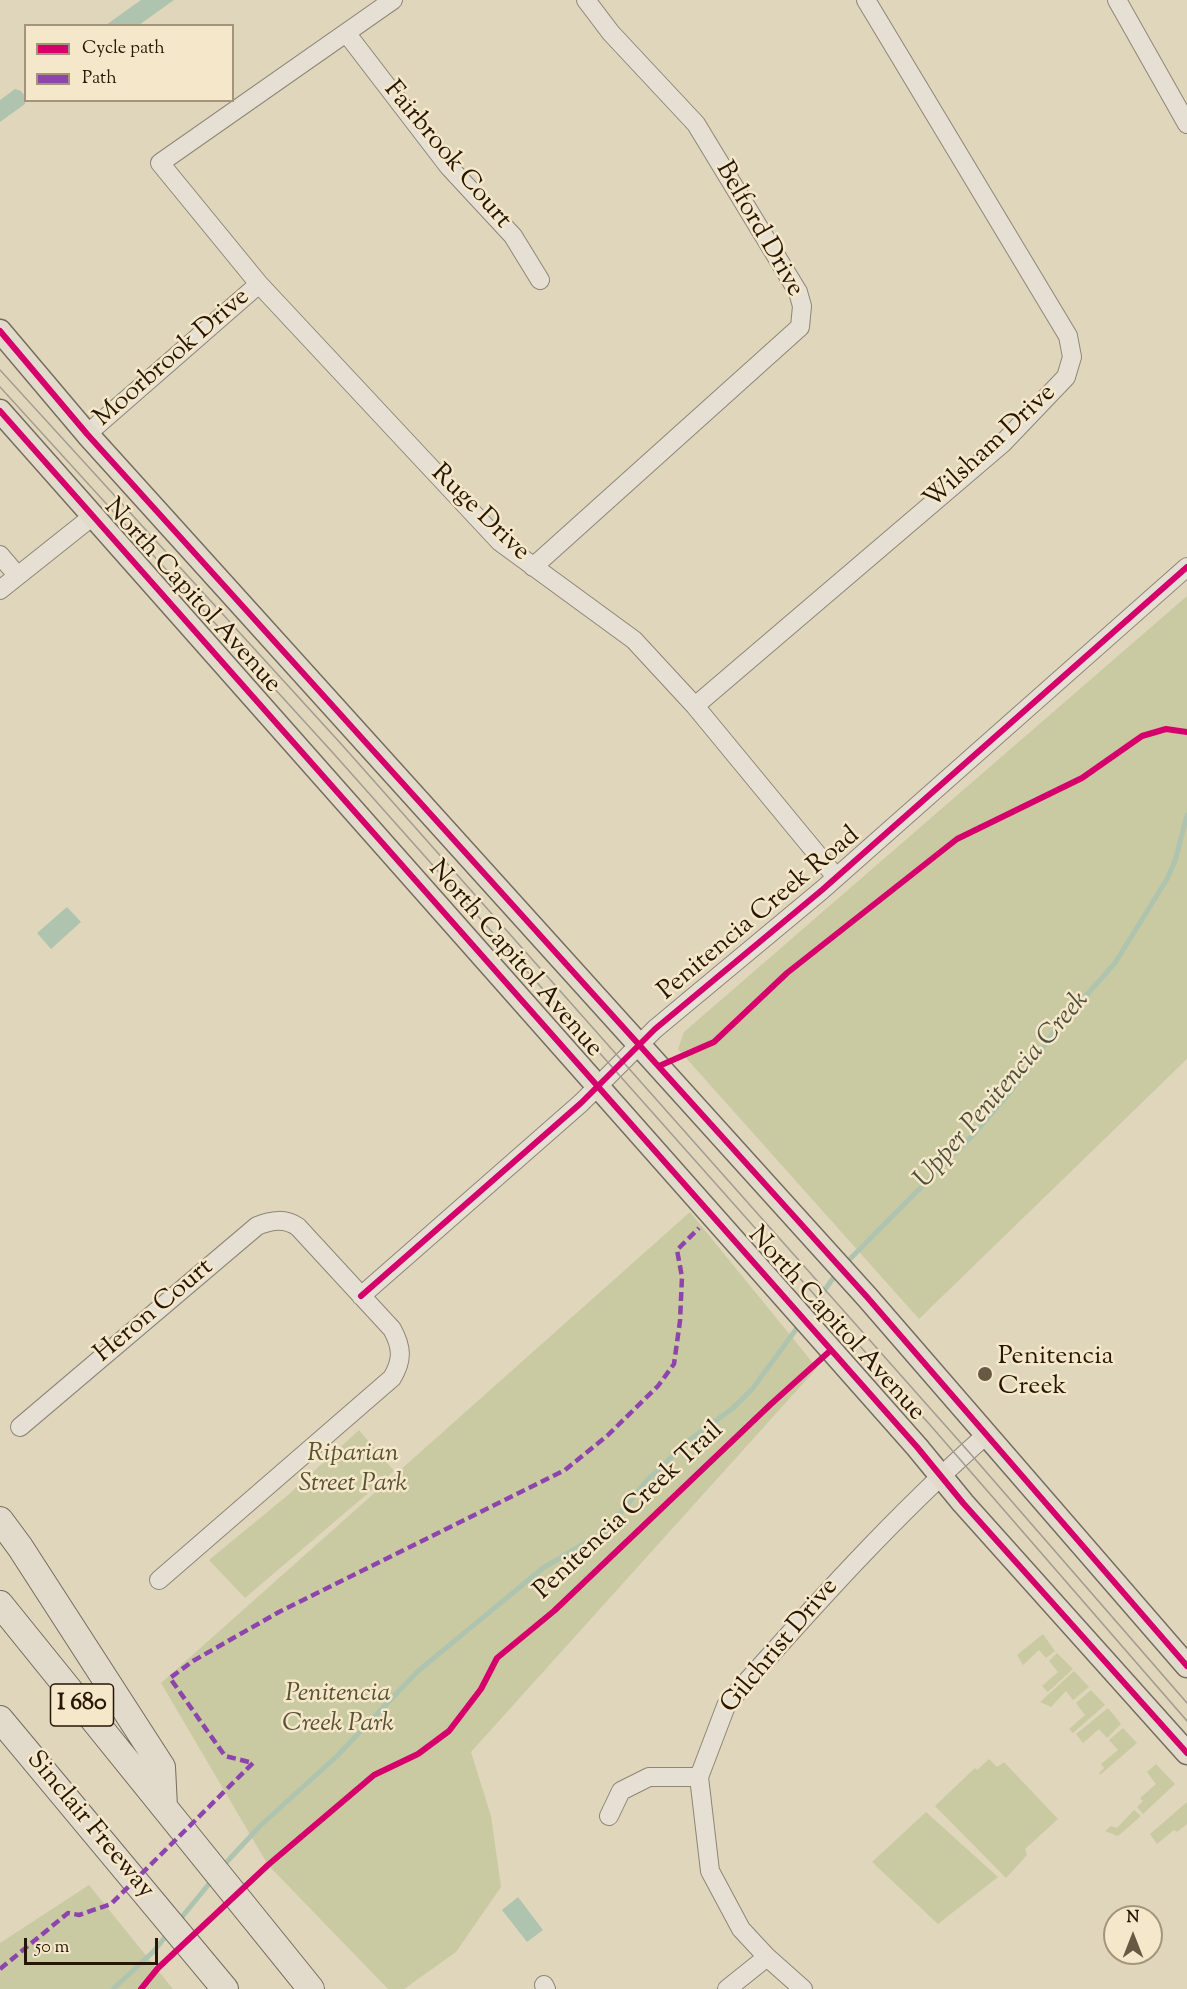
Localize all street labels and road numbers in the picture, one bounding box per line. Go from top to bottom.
street label: Fairbrook Court [375,76,517,236]
street label: Belford Drive [707,157,809,303]
street label: Moorbrook Drive [89,283,257,435]
street label: Wilsham Drive [919,379,1063,517]
street label: Ruge Drive [423,459,535,569]
street label: North Capitol Avenue [96,493,286,701]
street label: Penitencia Creek Road [653,822,867,1008]
street label: North Capitol Avenue [420,855,608,1065]
street label: North Capitol Avenue [740,1221,930,1429]
street label: Heron Court [89,1253,221,1371]
street label: Penitencia Creek Trail [529,1416,731,1608]
street label: Gilchrist Drive [716,1573,846,1721]
road number: I 680 [50,1684,113,1726]
street label: Sinclair Freeway [18,1746,160,1906]

